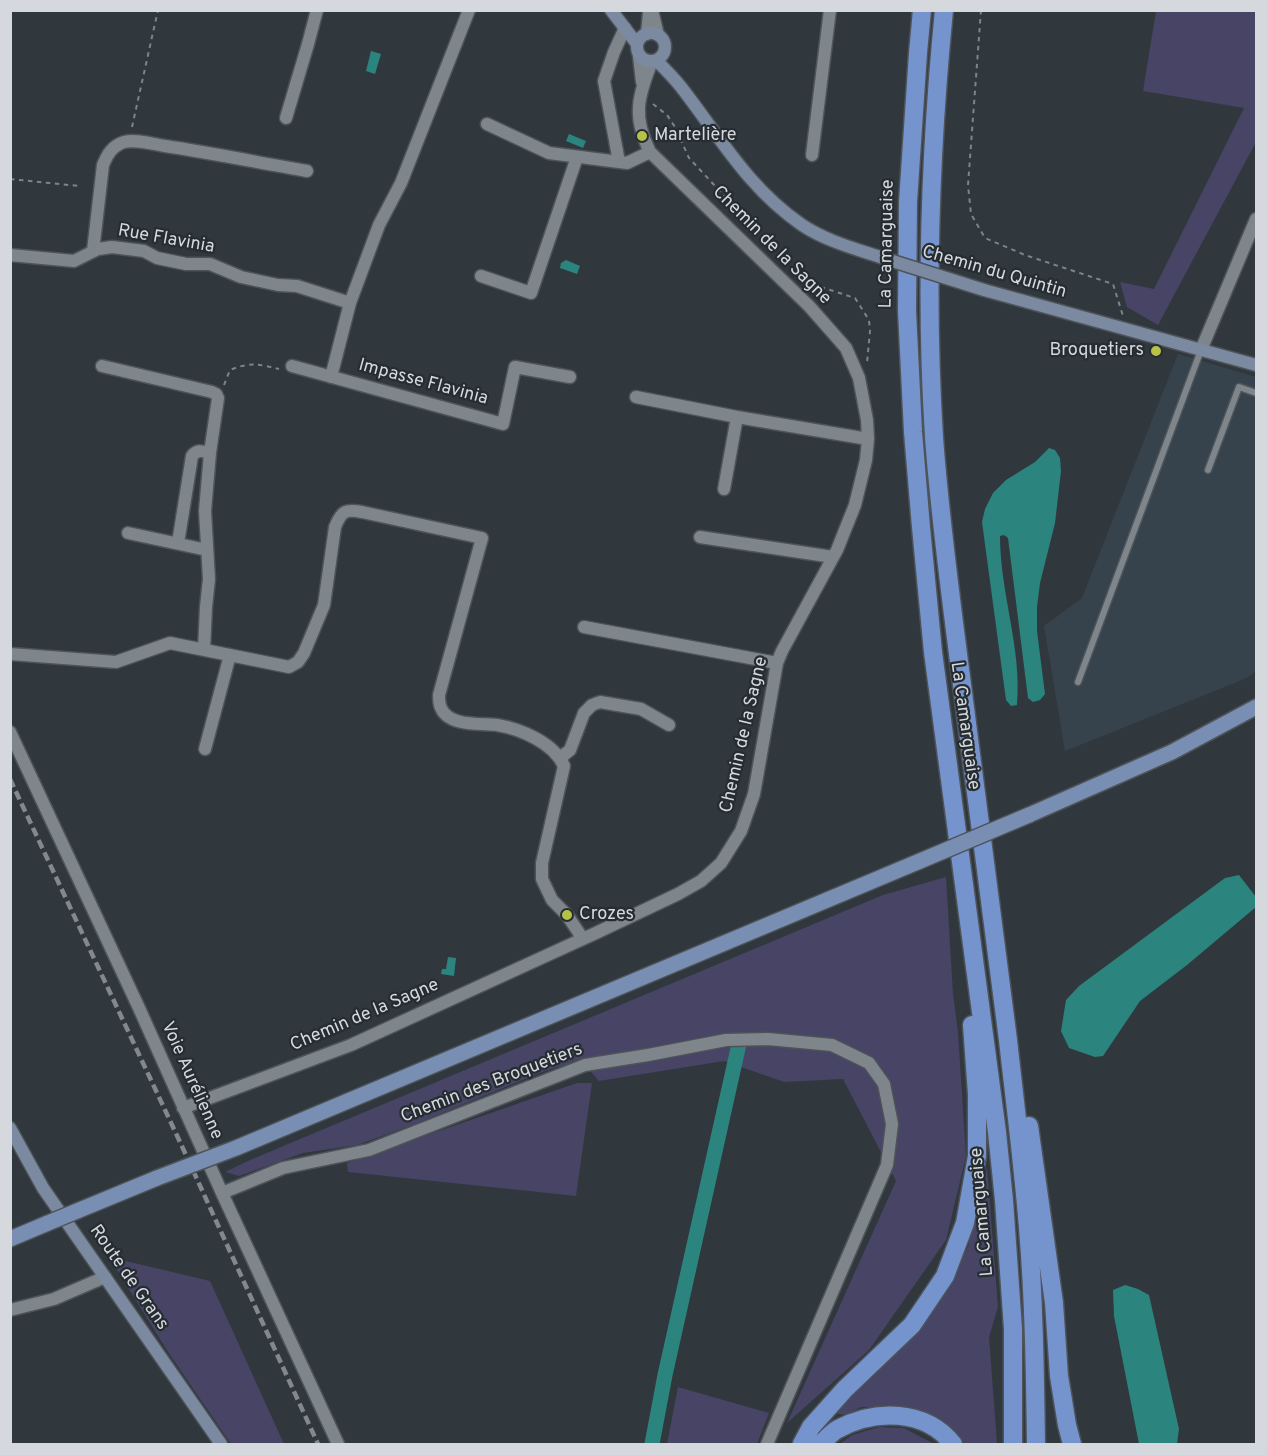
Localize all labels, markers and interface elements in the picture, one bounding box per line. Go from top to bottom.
place label: Martelière [654,125,736,147]
marker: Martelière [635,129,649,143]
street label: La Camarguaise [876,179,900,309]
street label: Chemin de la Sagne [707,182,835,310]
street label: Rue Flavinia [116,221,216,259]
street label: Chemin du Quintin [919,242,1069,304]
place label: Broquetiers [1049,340,1144,362]
marker: Broquetiers [1149,344,1163,358]
street label: Impasse Flavinia [356,355,490,411]
street label: Chemin de la Sagne [717,655,773,815]
street label: La Camarguaise [944,661,984,791]
place label: Crozes [579,904,634,926]
marker: Crozes [560,908,574,922]
street label: Chemin de la Sagne [287,975,443,1057]
street label: Voie Aurélienne [155,1019,227,1143]
street label: Chemin des Broquetiers [398,1039,586,1129]
street label: La Camarguaise [967,1147,999,1277]
street label: Route de Grans [84,1221,172,1335]

